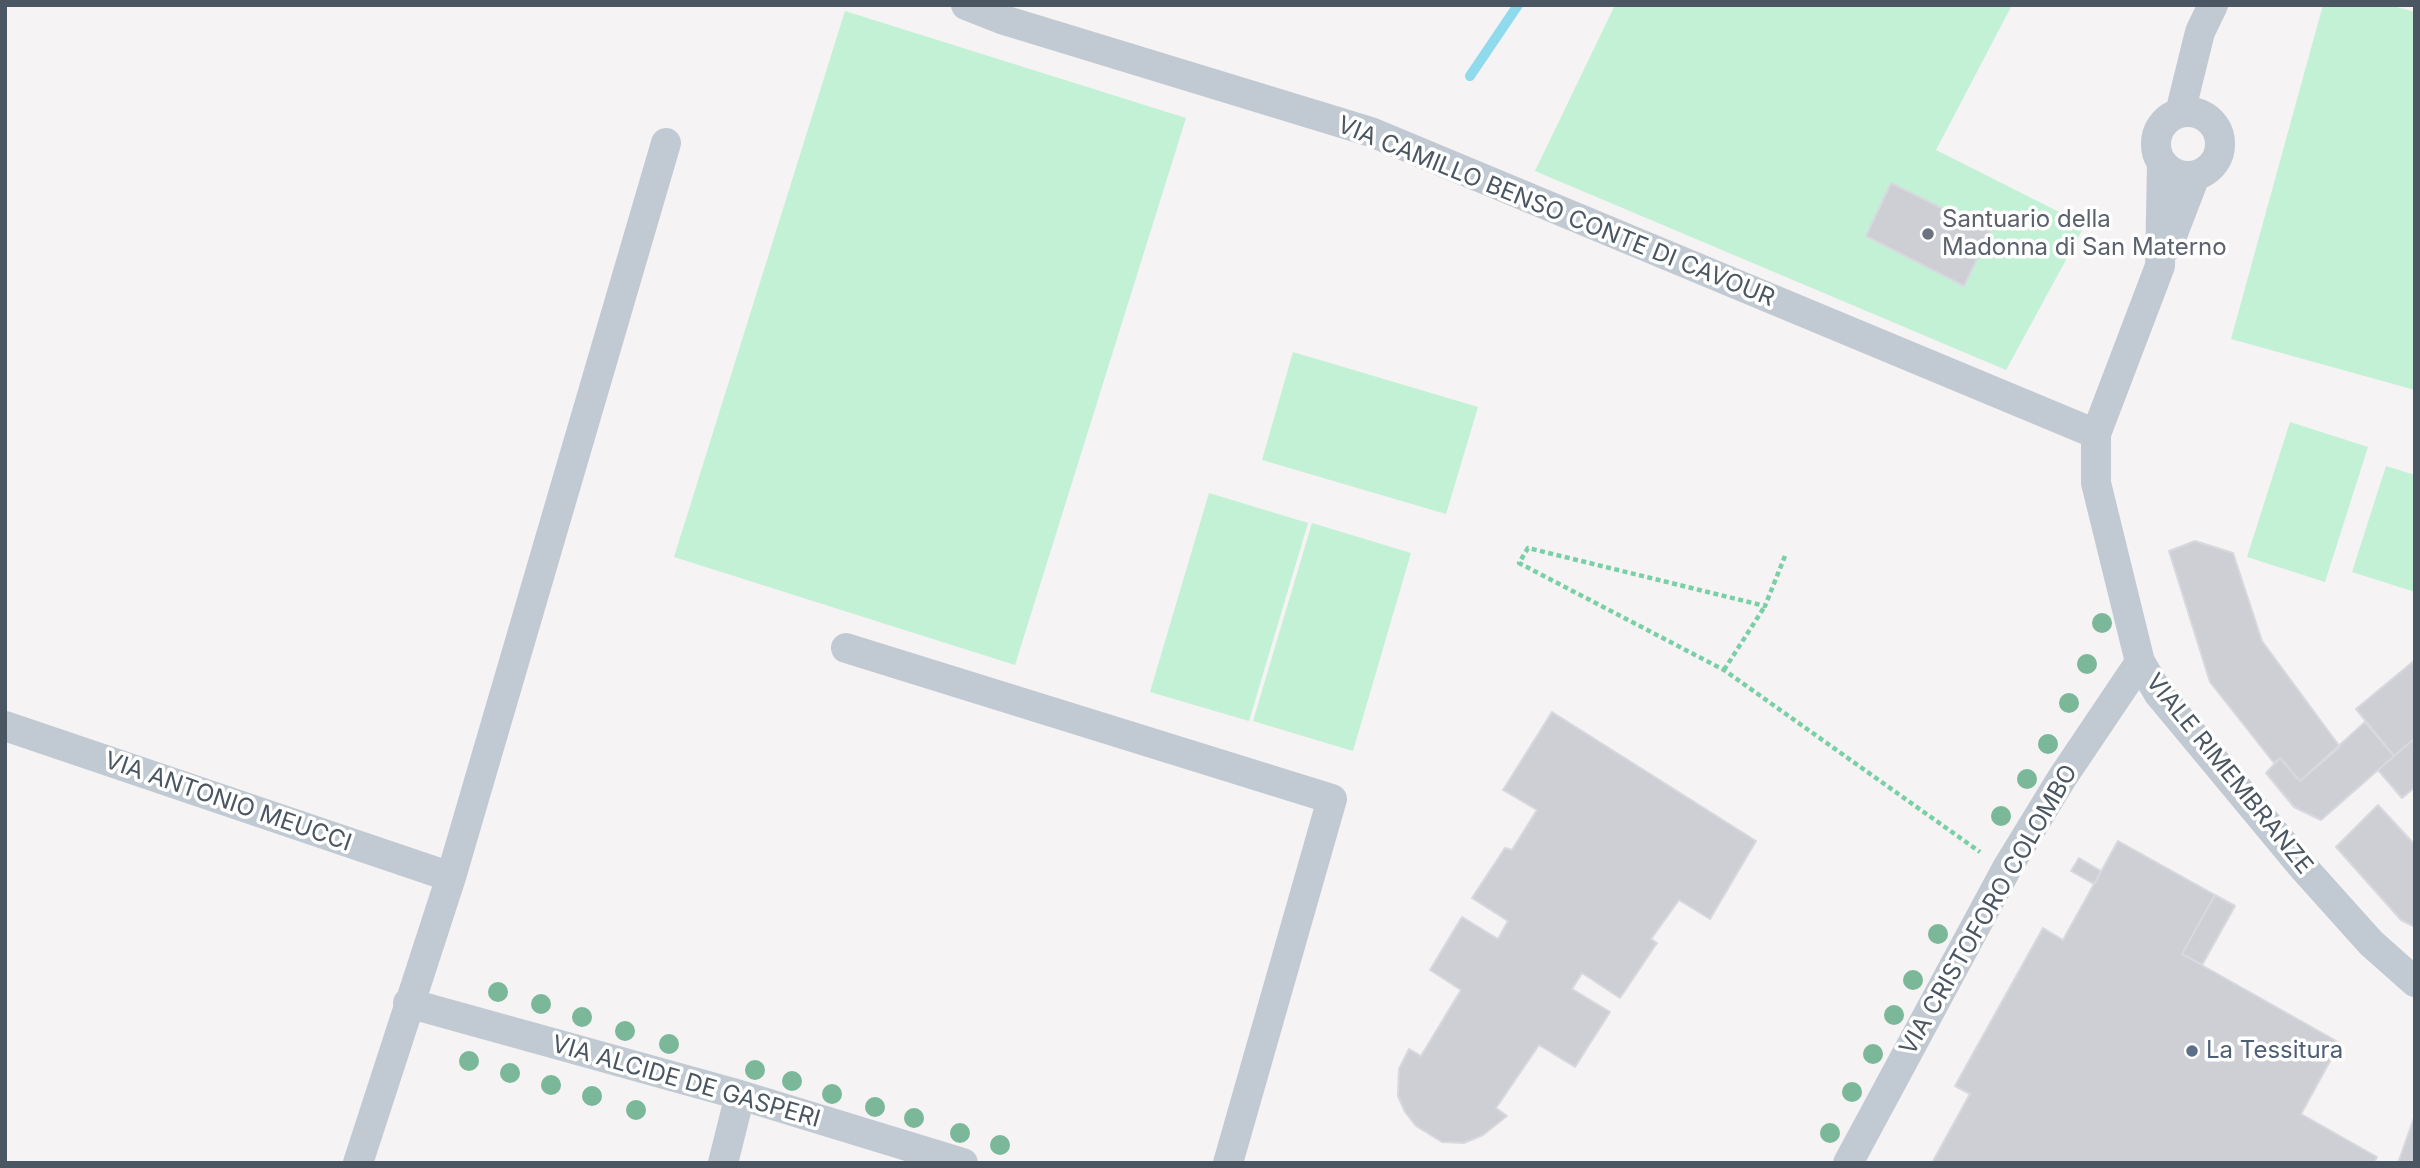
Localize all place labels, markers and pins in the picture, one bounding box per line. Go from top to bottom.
place label: Santuario della Madonna di San Materno [1942,206,2227,262]
marker: Santuario della Madonna di San Materno [1920,226,1936,242]
place label: La Tessitura [2206,1037,2343,1065]
marker: La Tessitura [2184,1043,2200,1059]

